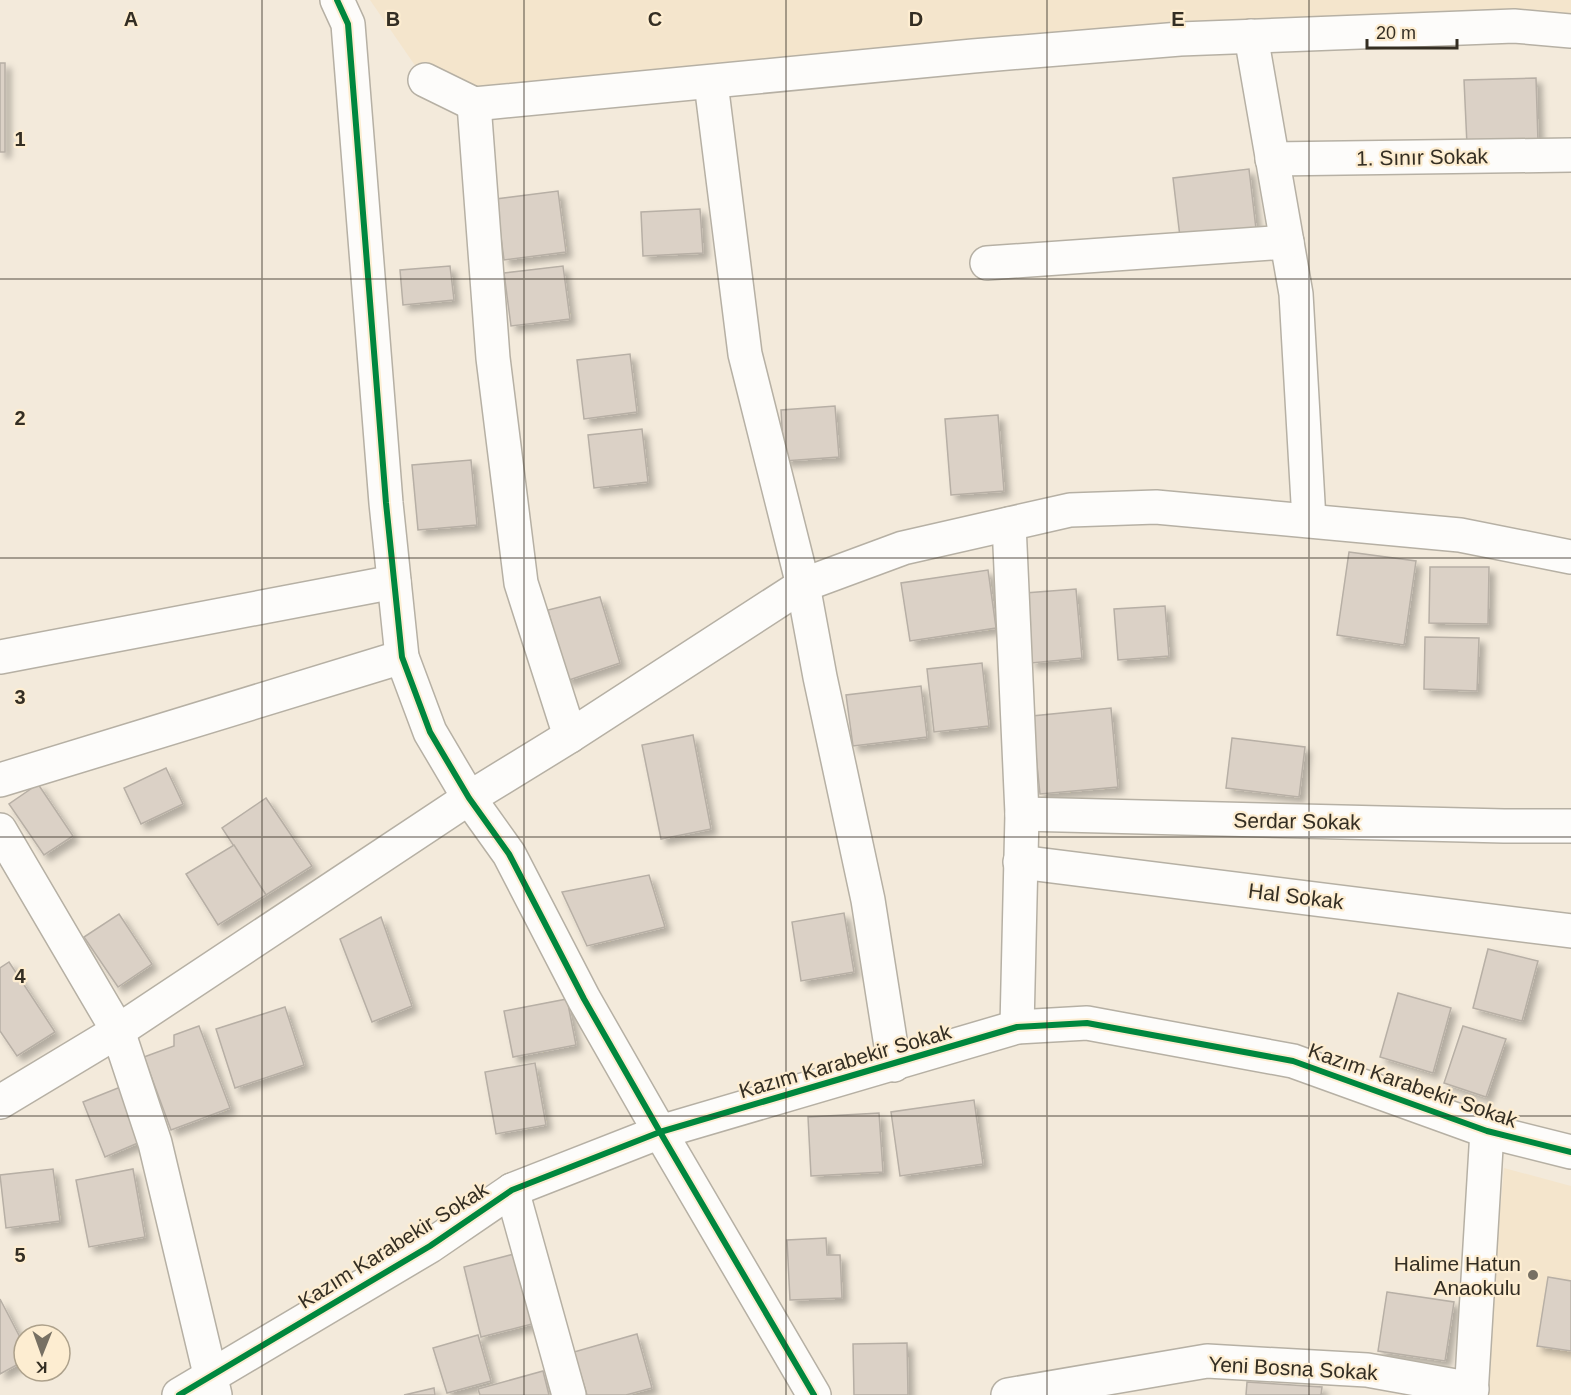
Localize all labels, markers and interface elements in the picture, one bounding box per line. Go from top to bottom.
text: A [124,8,138,30]
text: B [386,8,400,30]
text: C [648,8,662,30]
text: D [909,8,923,30]
text: E [1171,8,1185,30]
scale bar [1367,12,1457,50]
text: 20 m [1376,23,1416,43]
text: 1 [14,128,26,150]
street label: 1. Sınır Sokak [1356,144,1489,170]
text: 2 [14,407,26,429]
text: 3 [14,686,26,708]
street label: Serdar Sokak [1233,808,1361,834]
street label: Hal Sokak [1247,879,1345,913]
text: 4 [14,965,26,987]
street label: Kazım Karabekir Sokak [736,1020,954,1102]
street label: Kazım Karabekir Sokak [1306,1038,1521,1132]
street label: Kazım Karabekir Sokak [294,1177,493,1313]
text: 5 [14,1244,26,1266]
place label: Halime Hatun Anaokulu [1394,1252,1521,1299]
marker: Halime Hatun Anaokulu [1526,1268,1540,1282]
north arrow [12,1323,72,1383]
street label: Yeni Bosna Sokak [1208,1352,1379,1384]
text: K [35,1359,48,1376]

